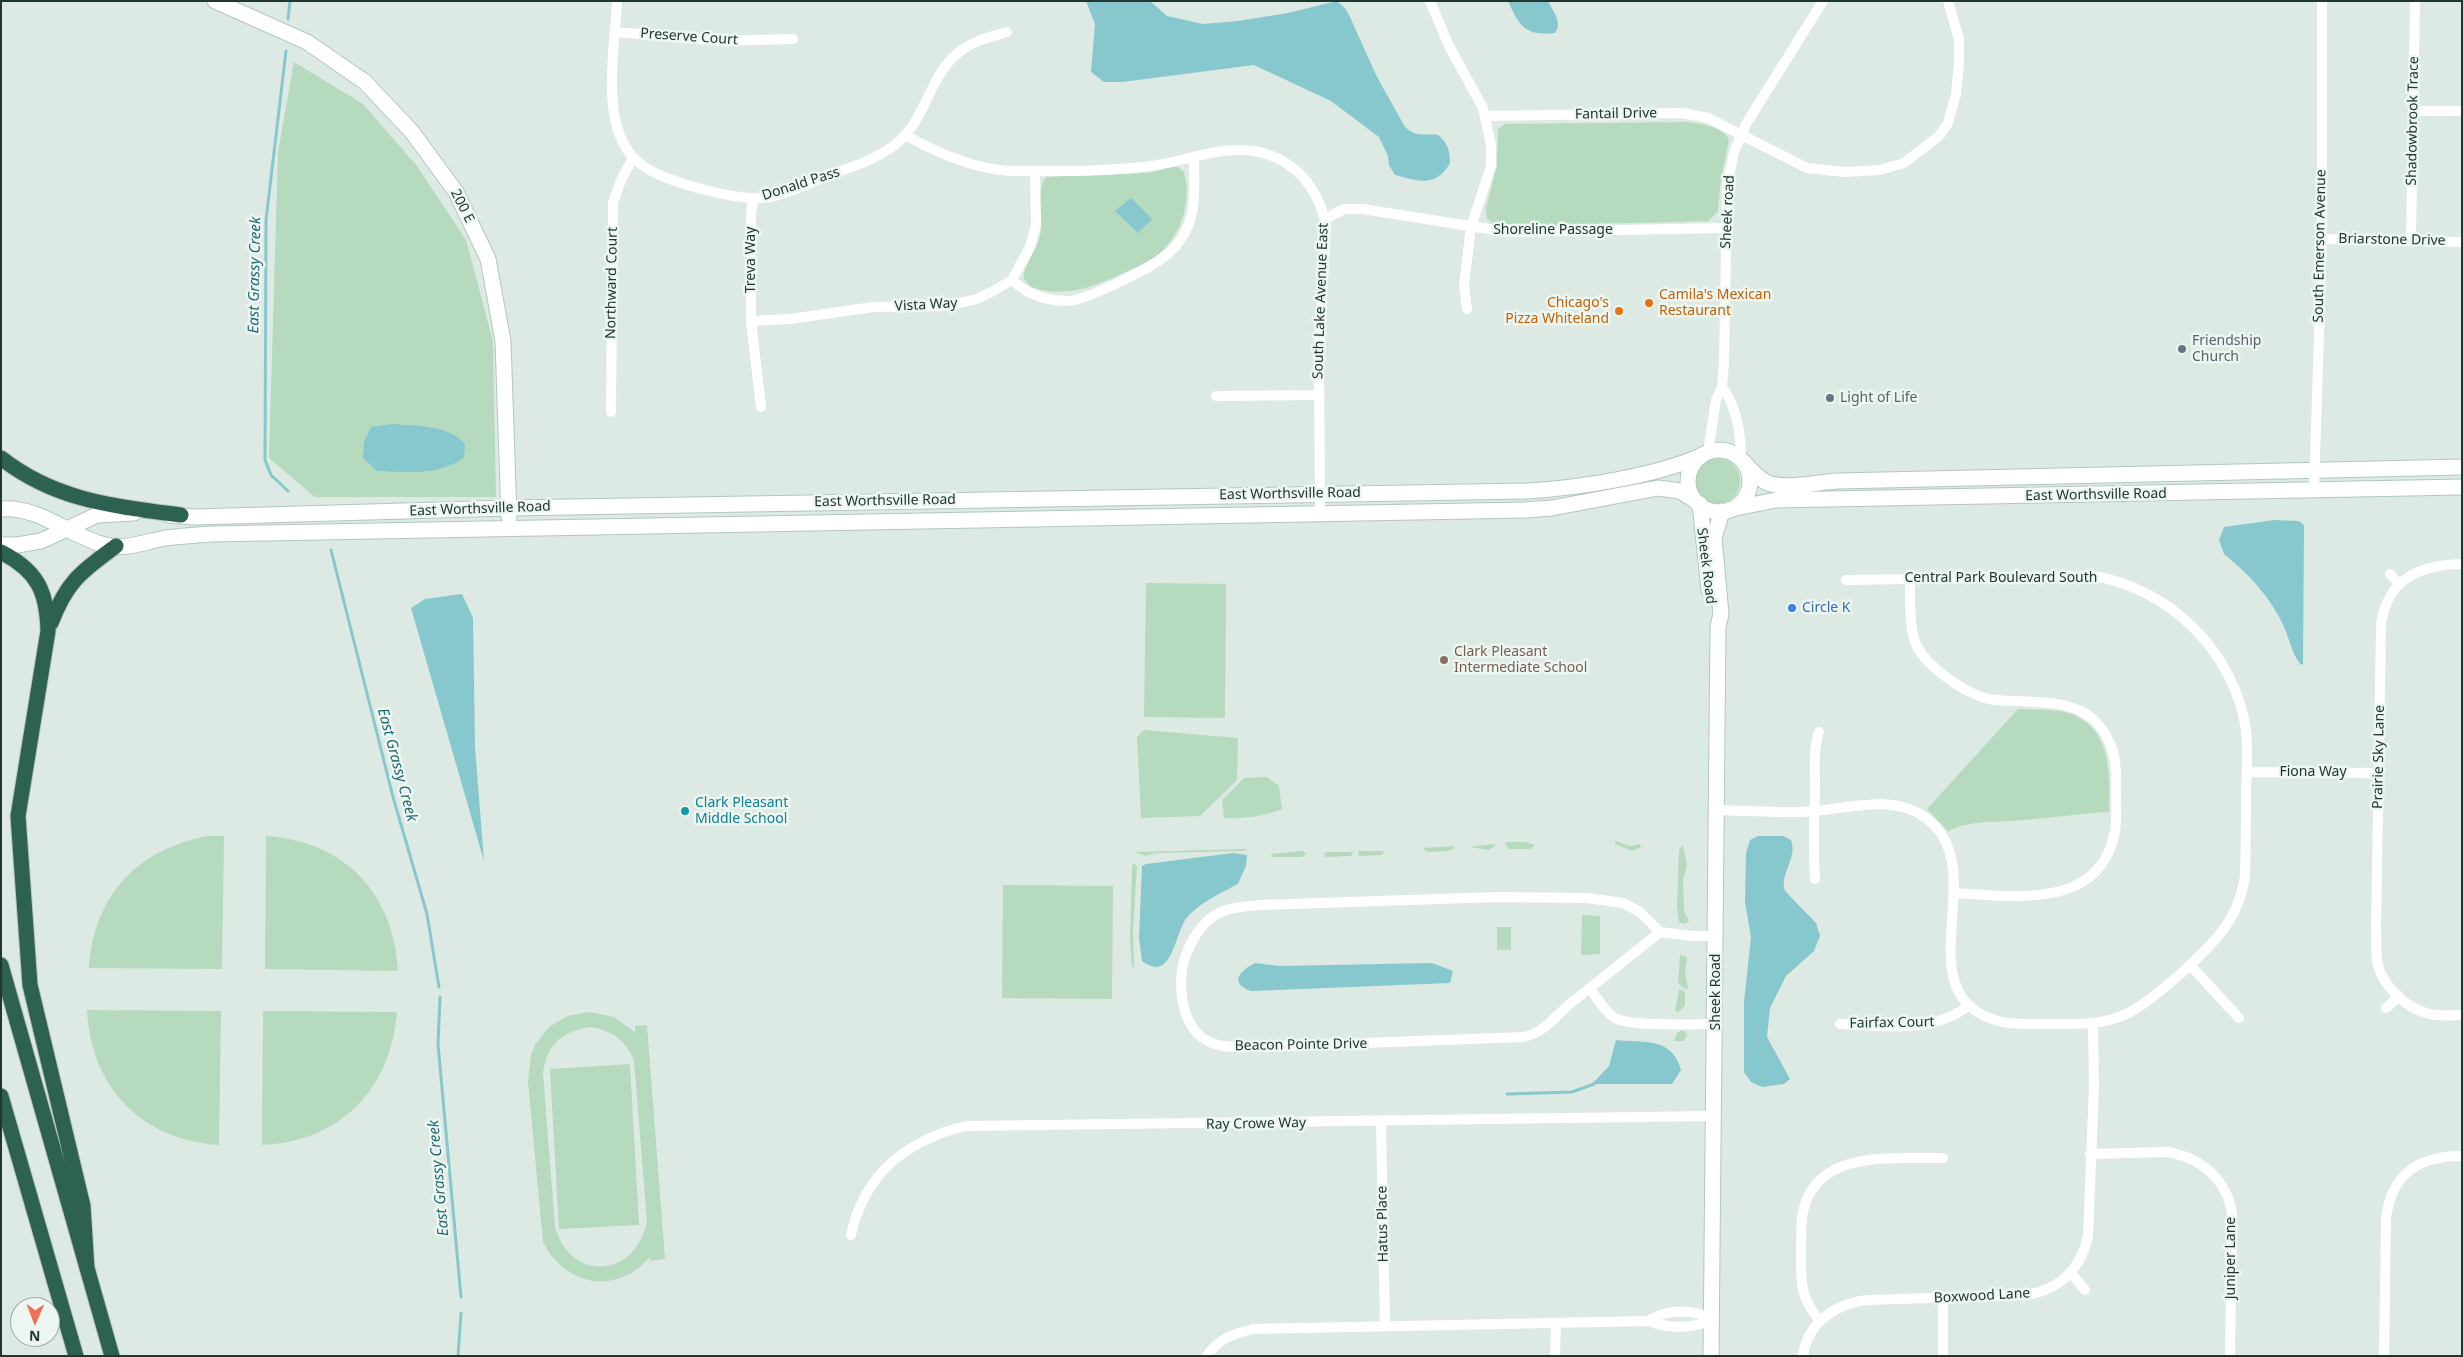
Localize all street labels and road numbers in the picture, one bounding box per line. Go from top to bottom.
street label: Preserve Court [640,25,738,49]
street label: Shadowbrook Trace [2403,56,2423,186]
street label: Fantail Drive [1575,105,1657,123]
street label: Donald Pass [760,164,842,204]
street label: South Emerson Avenue [2310,169,2330,323]
street label: Sheek road [1718,175,1738,249]
street label: 200 E [446,186,478,226]
street label: South Lake Avenue East [1310,222,1332,380]
street label: Shoreline Passage [1493,222,1613,238]
street label: Northward Court [603,227,621,339]
street label: Treva Way [743,227,759,293]
street label: Briarstone Drive [2338,231,2446,249]
street label: Vista Way [894,295,958,315]
street label: East Worthsville Road [1219,484,1361,504]
street label: East Worthsville Road [2025,485,2167,505]
street label: East Worthsville Road [814,491,956,511]
street label: East Worthsville Road [409,498,551,520]
street label: Sheek Road [1693,527,1719,605]
street label: Central Park Boulevard South [1905,570,2097,586]
street label: Prairie Sky Lane [2370,705,2388,809]
street label: Fiona Way [2279,764,2347,780]
street label: Sheek Road [1708,954,1724,1030]
street label: Fairfax Court [1849,1014,1935,1032]
street label: Beacon Pointe Drive [1234,1035,1368,1055]
street label: Ray Crowe Way [1206,1115,1306,1133]
street label: Hatus Place [1374,1185,1392,1263]
street label: Juniper Lane [2223,1217,2239,1299]
street label: Boxwood Lane [1933,1285,2031,1307]

